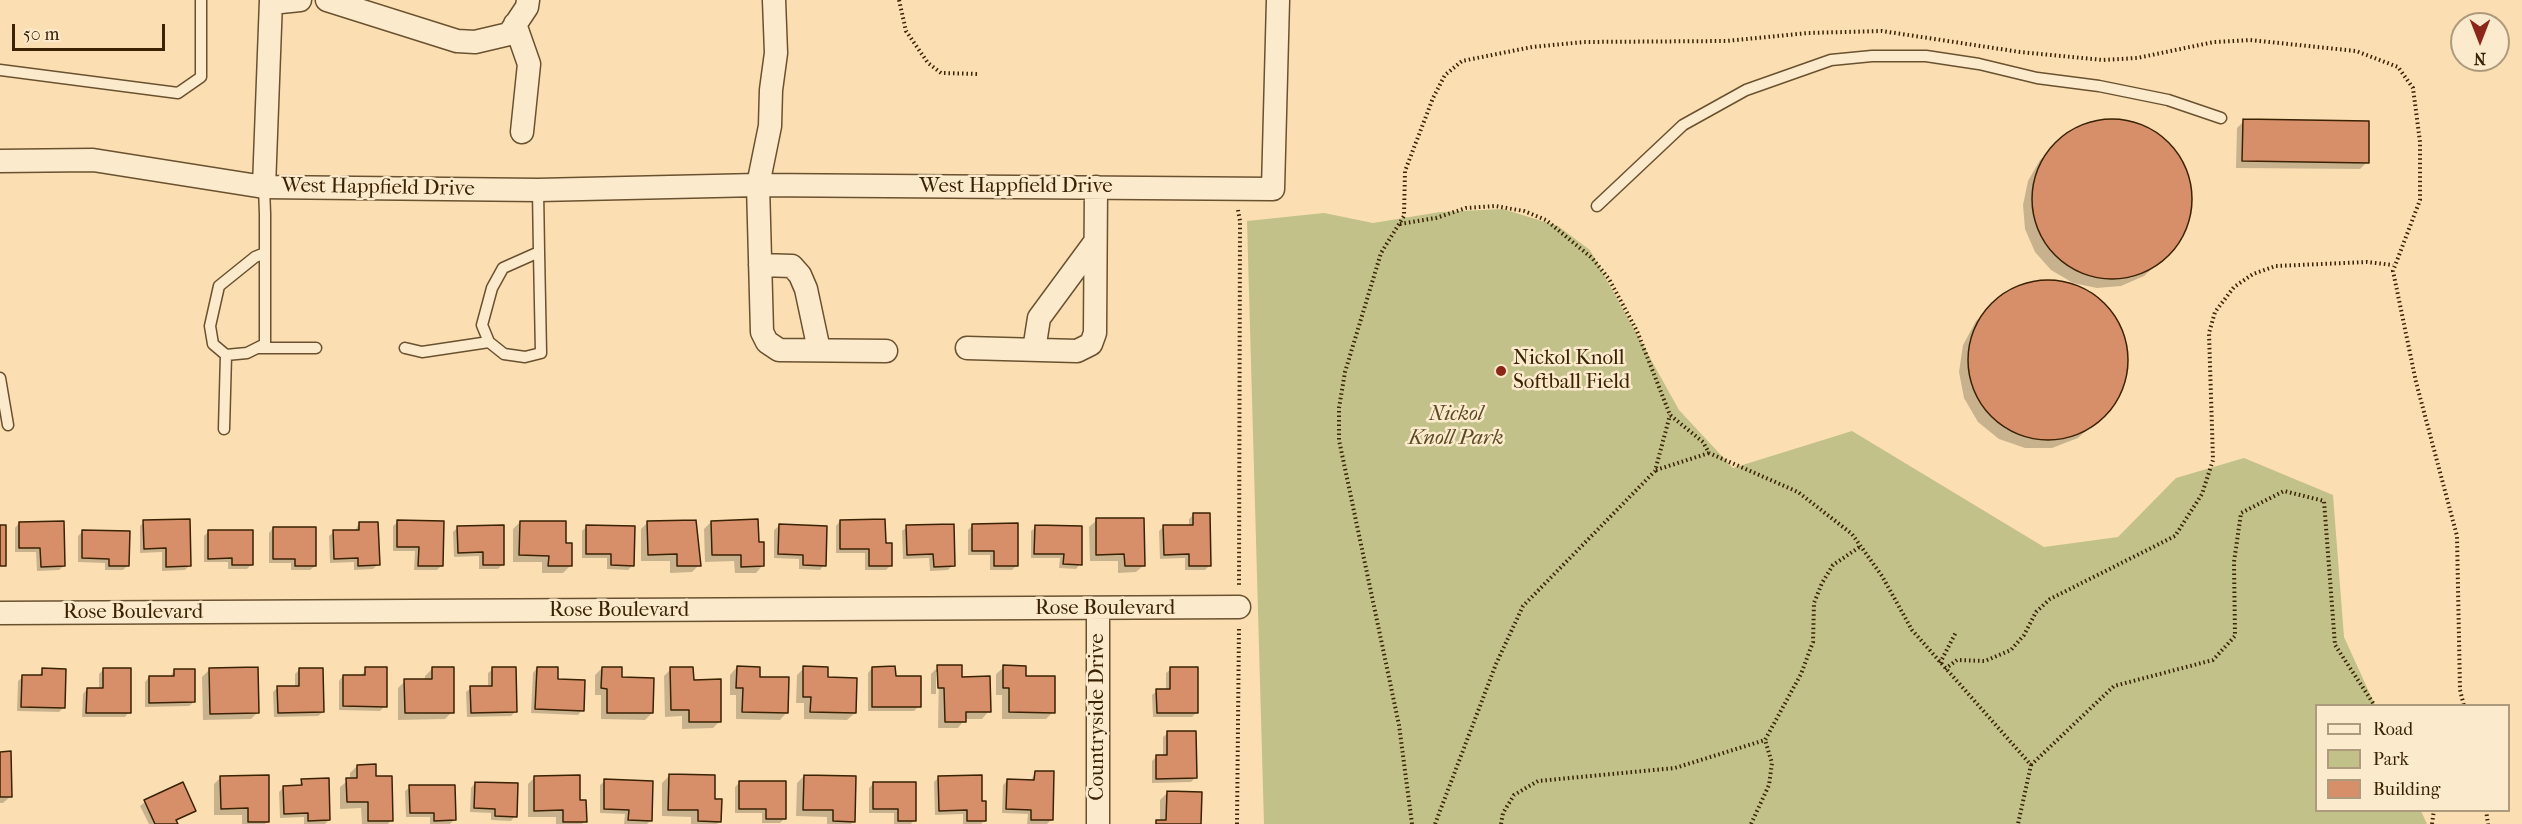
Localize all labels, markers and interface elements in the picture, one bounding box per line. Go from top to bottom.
scale bar [15,12,168,50]
north arrow [2450,12,2510,72]
text: 50 m [23,24,59,45]
text: N [2474,49,2486,68]
street label: West Happfield Drive [281,174,475,202]
street label: West Happfield Drive [919,174,1113,200]
place label: Nickol Knoll Softball Field [1513,346,1630,396]
marker: Nickol Knoll Softball Field [1494,364,1508,378]
park label: Nickol Knoll Park [1408,402,1504,452]
street label: Rose Boulevard [1035,596,1175,622]
street label: Rose Boulevard [549,598,689,624]
street label: Rose Boulevard [63,600,203,626]
street label: Countryside Drive [1085,633,1111,801]
legend [2315,704,2510,812]
text: Road [2373,719,2413,740]
text: Park [2373,749,2409,770]
text: Building [2373,779,2440,800]

